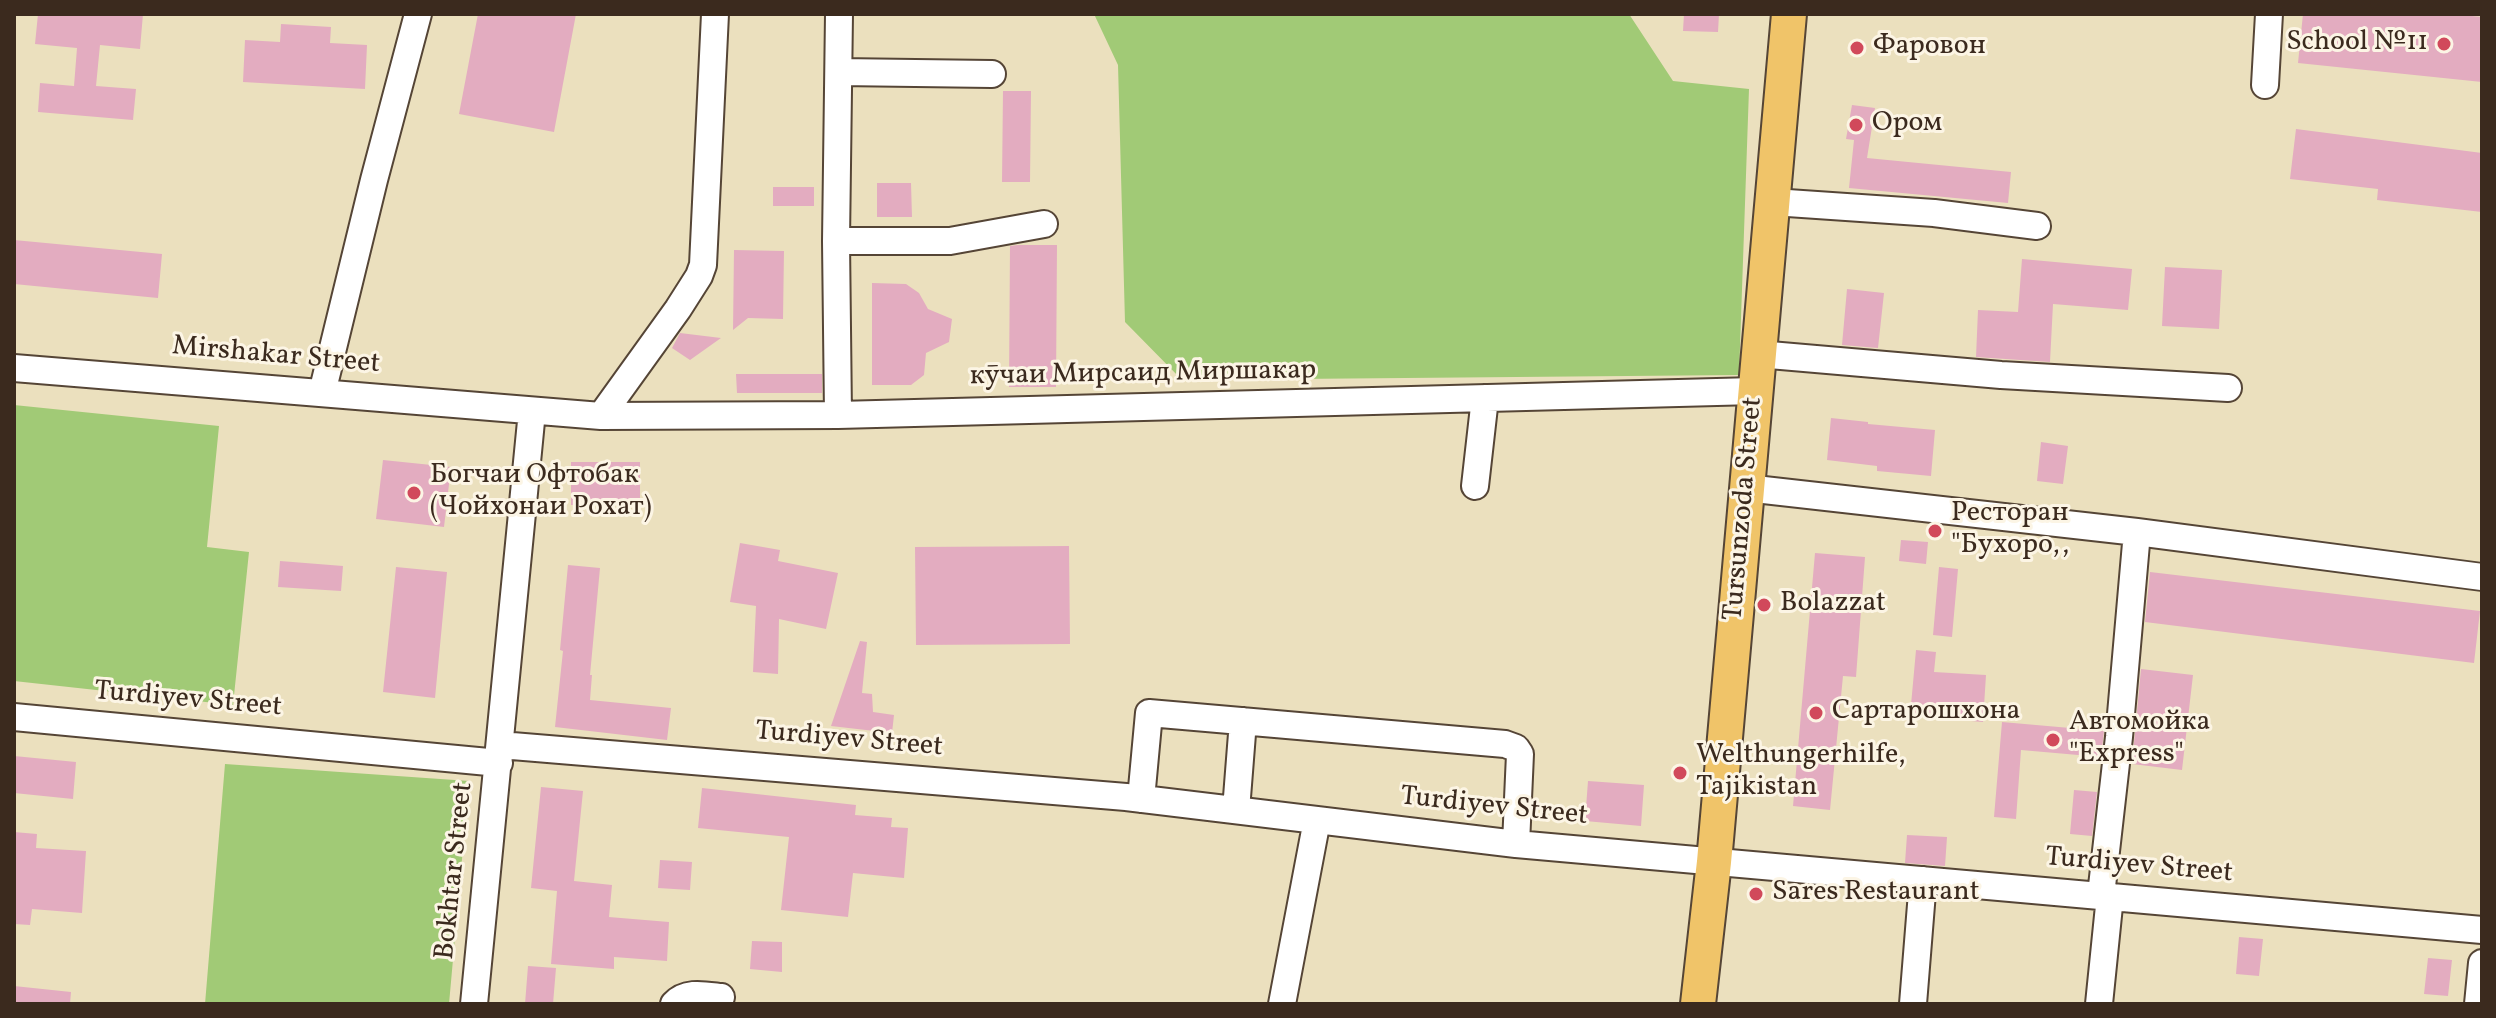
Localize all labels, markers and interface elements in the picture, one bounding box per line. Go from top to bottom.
place label: School №11 [2286,27,2428,61]
place label: Фаровон [1873,31,1986,65]
marker: School №11 [2435,35,2453,53]
marker: Фаровон [1848,39,1866,57]
place label: Ором [1872,108,1942,142]
marker: Ором [1847,116,1865,134]
street label: Mirshakar Street [171,331,381,383]
street label: кӯчаи Мирсаид Миршакар [970,355,1316,395]
street label: Tursunzoda Street [1718,396,1772,622]
place label: Богчаи Офтобак (Чойхонаи Рохат) [430,460,652,526]
marker: Богчаи Офтобак (Чойхонаи Рохат) [405,484,423,502]
place label: Ресторан "Бухоро,, [1951,498,2069,564]
marker: Ресторан "Бухоро,, [1926,522,1944,540]
place label: Bolazzat [1780,588,1886,622]
marker: Bolazzat [1755,596,1773,614]
street label: Turdiyev Street [93,676,283,726]
place label: Сартарошхона [1832,696,2021,730]
marker: Сартарошхона [1807,704,1825,722]
place label: Автомойка "Express" [2069,707,2210,773]
street label: Turdiyev Street [754,716,944,766]
marker: Автомойка "Express" [2044,731,2062,749]
place label: Welthungerhilfe, Tajikistan [1696,740,1905,806]
marker: Welthungerhilfe, Tajikistan [1671,764,1689,782]
street label: Bokhtar Street [430,780,482,962]
street label: Turdiyev Street [1399,781,1589,835]
street label: Turdiyev Street [2044,842,2234,892]
place label: Sares Restaurant [1772,877,1980,911]
marker: Sares Restaurant [1747,885,1765,903]

